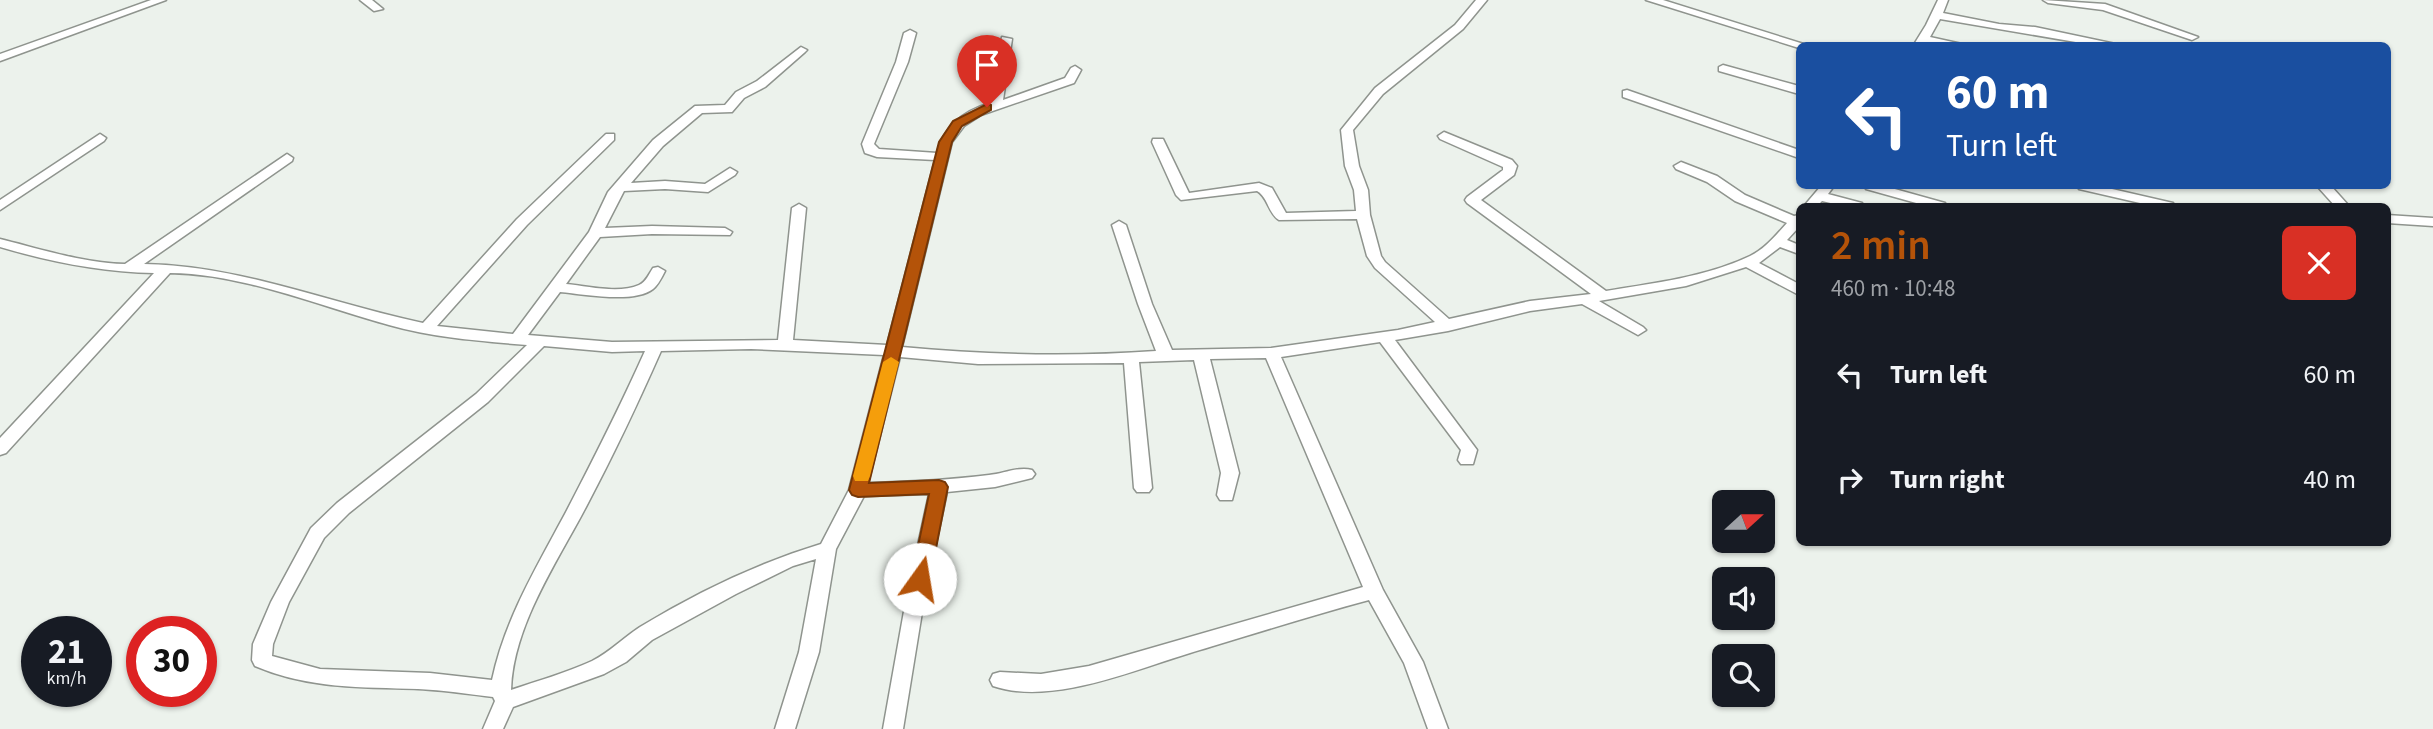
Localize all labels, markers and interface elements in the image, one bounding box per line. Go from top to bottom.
pin [957,35,1017,107]
icon: arrive [968,46,1006,84]
text: 60 m [1946,58,2050,128]
icon: left [1831,70,1922,161]
text: Turn left [1946,123,2057,169]
text: 2 min [1831,216,1931,276]
button: close [2282,226,2356,300]
text: 460 m · 10:48 [1831,272,1955,305]
icon: left [1831,356,1869,394]
text: Turn left [1890,356,1987,393]
text: 60 m [2303,356,2356,393]
icon: right [1831,461,1869,499]
text: Turn right [1890,461,2005,498]
text: 40 m [2303,461,2356,498]
north arrow [1712,490,1774,553]
map controls [1712,490,1775,707]
position arrow [883,542,957,616]
button: sound [1712,567,1775,630]
speed limit sign: 30 [126,616,217,707]
text: 21 [48,627,85,677]
button: search [1712,644,1775,707]
text: km/h [47,666,86,691]

